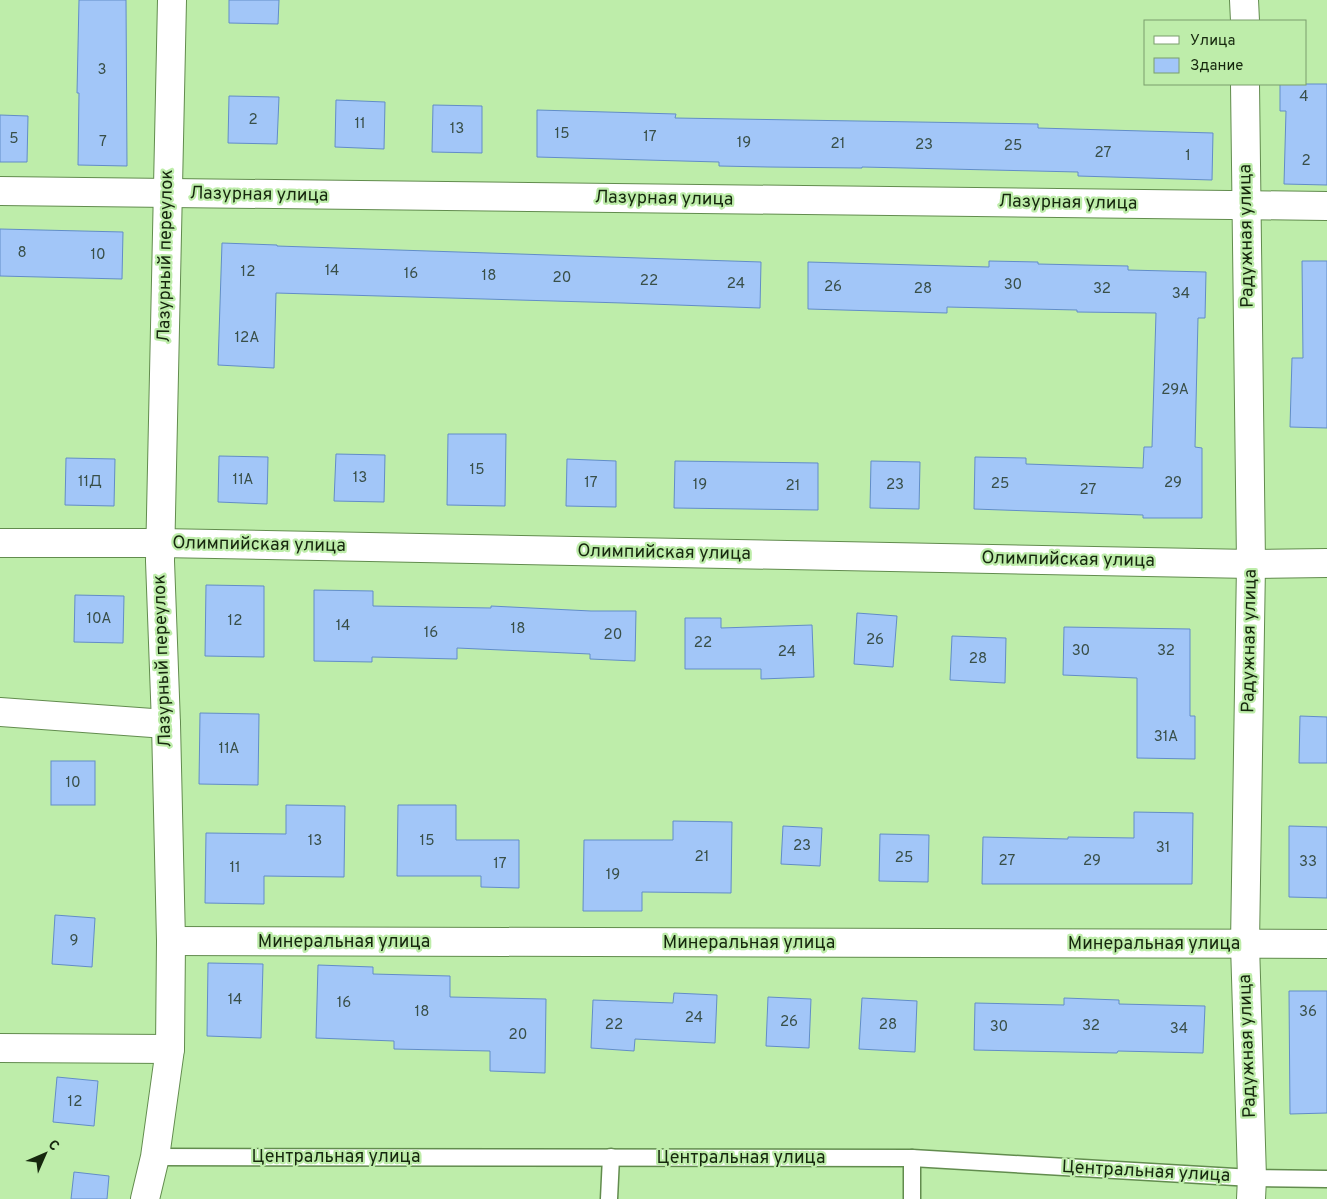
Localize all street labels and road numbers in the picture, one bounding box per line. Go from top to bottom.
street label: Радужная улица [1234,164,1260,308]
street label: Лазурный переулок [153,169,179,343]
street label: Лазурная улица [189,182,329,208]
street label: Лазурная улица [594,186,734,212]
street label: Лазурная улица [998,190,1138,216]
street label: Олимпийская улица [172,532,346,558]
street label: Олимпийская улица [577,540,751,566]
street label: Олимпийская улица [981,547,1155,573]
street label: Радужная улица [1237,569,1263,713]
street label: Лазурный переулок [148,574,178,748]
street label: Минеральная улица [258,931,430,954]
street label: Минеральная улица [663,932,835,955]
street label: Минеральная улица [1068,933,1240,956]
street label: Радужная улица [1234,974,1262,1118]
street label: Центральная улица [252,1146,420,1169]
street label: Центральная улица [657,1147,825,1170]
street label: Центральная улица [1061,1156,1231,1188]

